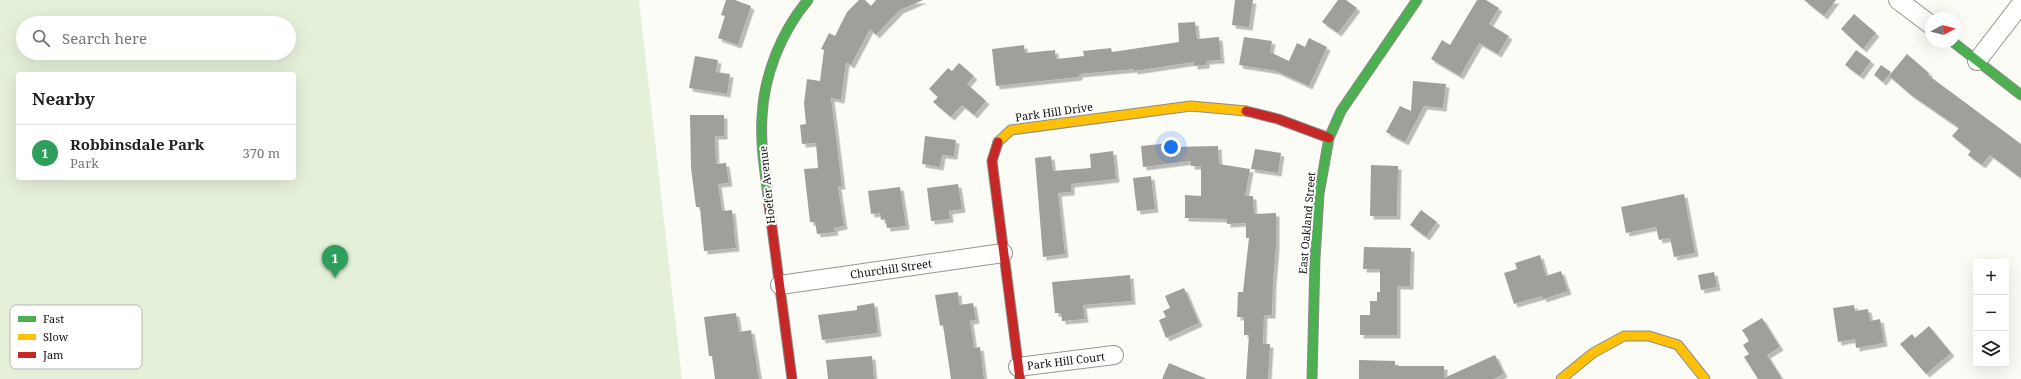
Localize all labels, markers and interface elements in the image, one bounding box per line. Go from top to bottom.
north arrow [1925,12,1961,48]
search box [16,16,296,60]
icon: search [30,27,52,49]
text: Search here [62,28,147,48]
text: Nearby [32,87,95,110]
street label: Park Hill Drive [1014,99,1094,124]
text: Robbinsdale Park [70,134,204,154]
your location [1161,137,1181,157]
text: 1 [41,144,49,162]
text: 370 m [243,144,280,162]
street label: Hoefer Avenue [755,145,778,225]
text: Park [70,154,99,172]
street label: East Oakland Street [1295,171,1318,275]
pin: 1 [322,245,348,278]
street label: Churchill Street [849,255,933,282]
map controls [1973,259,2009,367]
button: + [1973,259,2009,295]
button: − [1973,295,2009,331]
legend [10,305,142,369]
text: Fast [43,311,64,326]
text: Slow [43,329,69,344]
button: layers [1973,331,2009,367]
text: Jam [42,347,64,362]
street label: Park Hill Court [1026,348,1106,373]

